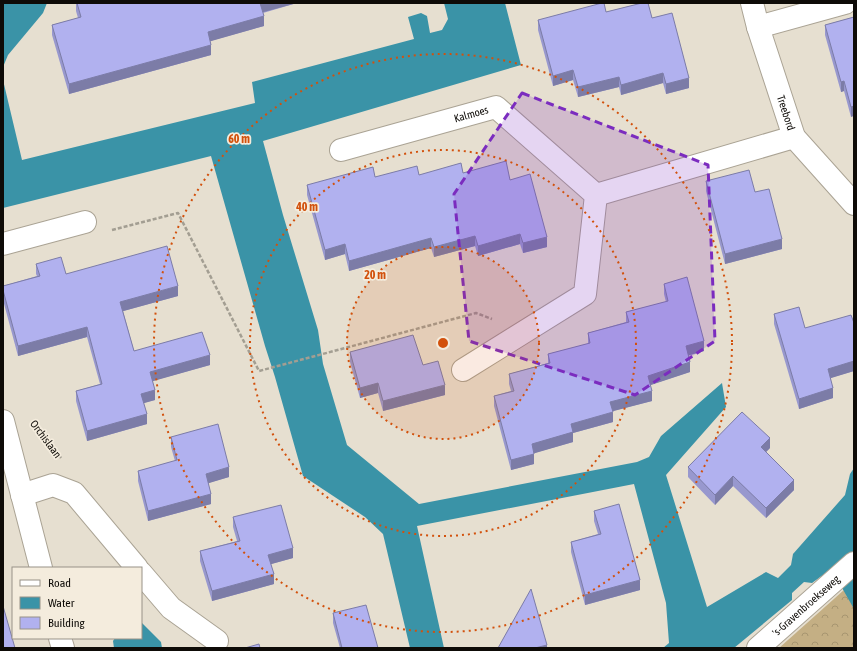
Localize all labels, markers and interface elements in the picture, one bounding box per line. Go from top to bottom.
street label: Treebord [775,94,797,132]
street label: Kalmoes [453,103,490,124]
text: 60 m [228,132,250,146]
text: 40 m [295,200,318,214]
text: 20 m [364,268,386,282]
centre of rings [436,336,450,350]
street label: Orchislaan [28,418,64,460]
legend [12,567,142,639]
street label: 's-Gravenbroekseweg [770,572,842,638]
text: Road [48,576,71,590]
text: Water [48,596,75,610]
text: Building [48,616,86,630]

